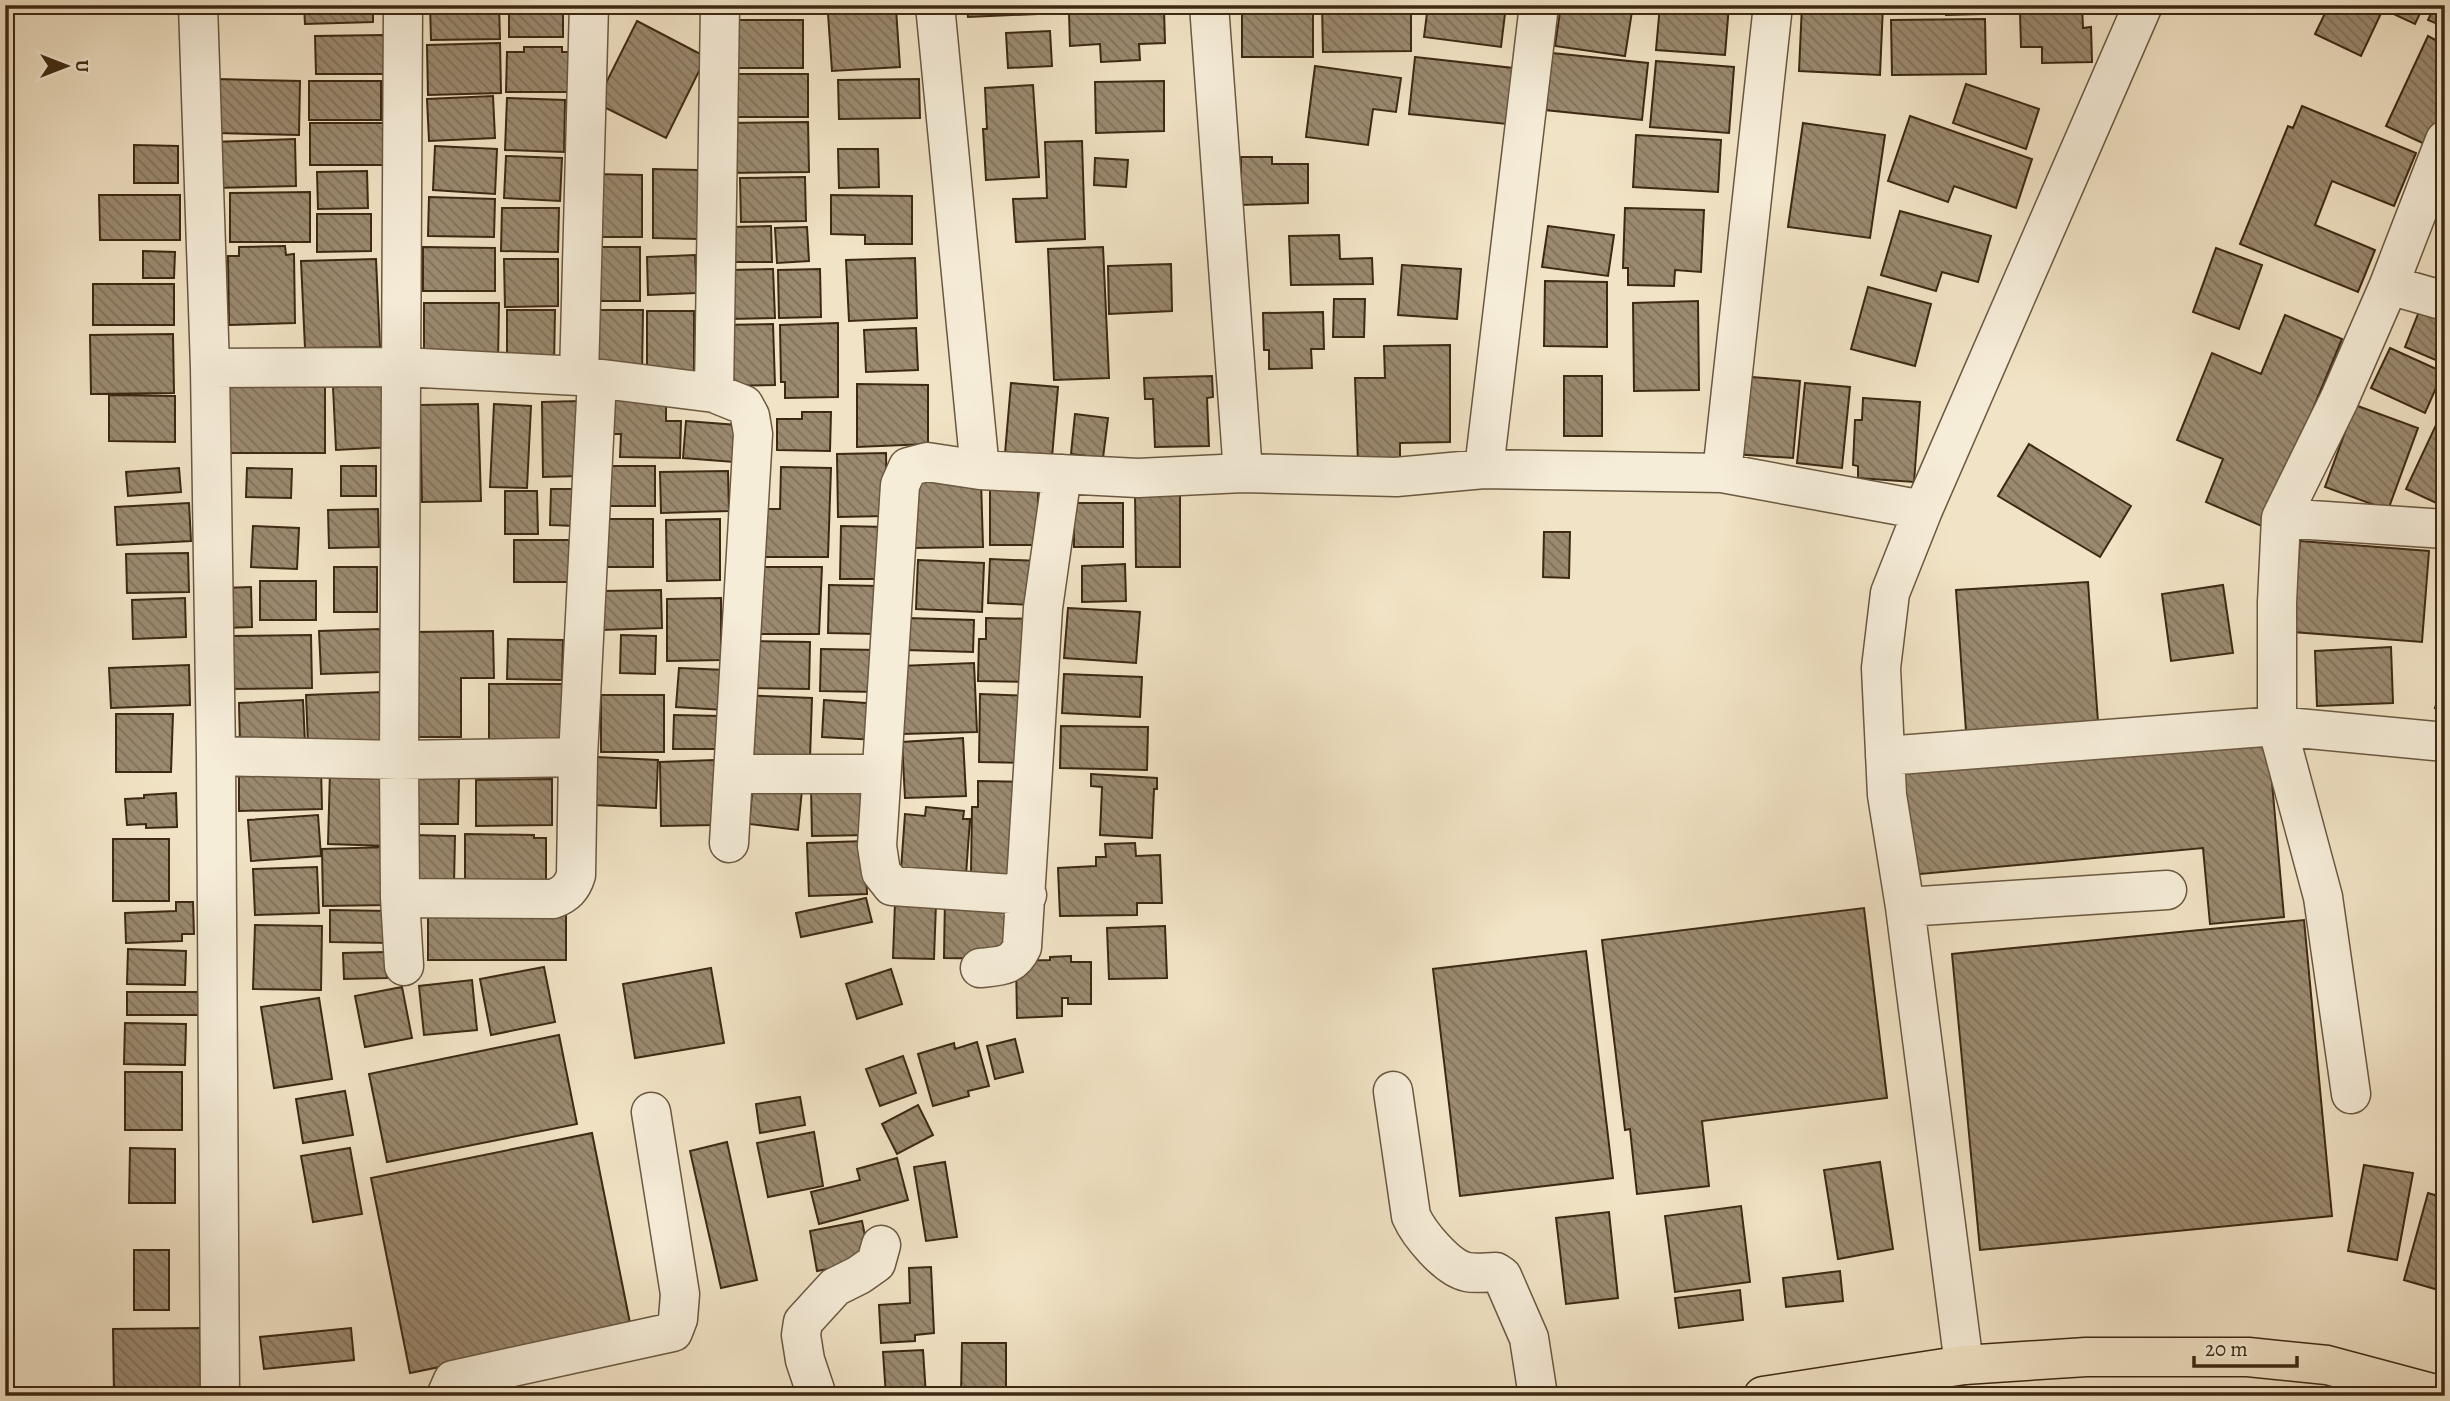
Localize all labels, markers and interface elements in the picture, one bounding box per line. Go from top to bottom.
north arrow [32,32,102,102]
text: U [69,60,95,73]
scale bar [2194,1324,2298,1368]
text: 20 m [2205,1335,2248,1363]

